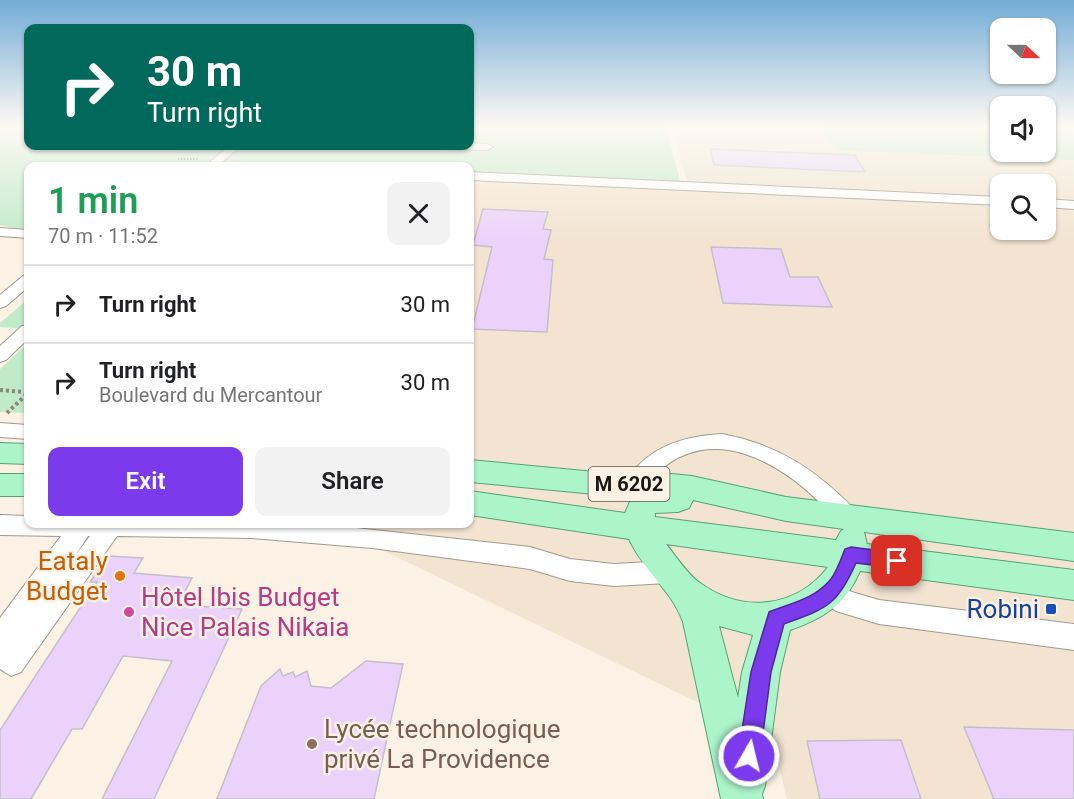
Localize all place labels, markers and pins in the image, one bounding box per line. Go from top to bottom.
pin [871,535,922,586]
place label: Eataly Budget [26,546,108,606]
marker: Eataly Budget [113,569,127,583]
place label: Hôtel Ibis Budget Nice Palais Nikaia [141,582,349,642]
place label: Robini [967,594,1039,624]
marker: Robini [1044,602,1058,616]
marker: Hôtel Ibis Budget Nice Palais Nikaia [122,605,136,619]
place label: Lycée technologique privé La Providence [324,714,560,774]
marker: Lycée technologique privé La Providence [305,737,319,751]

